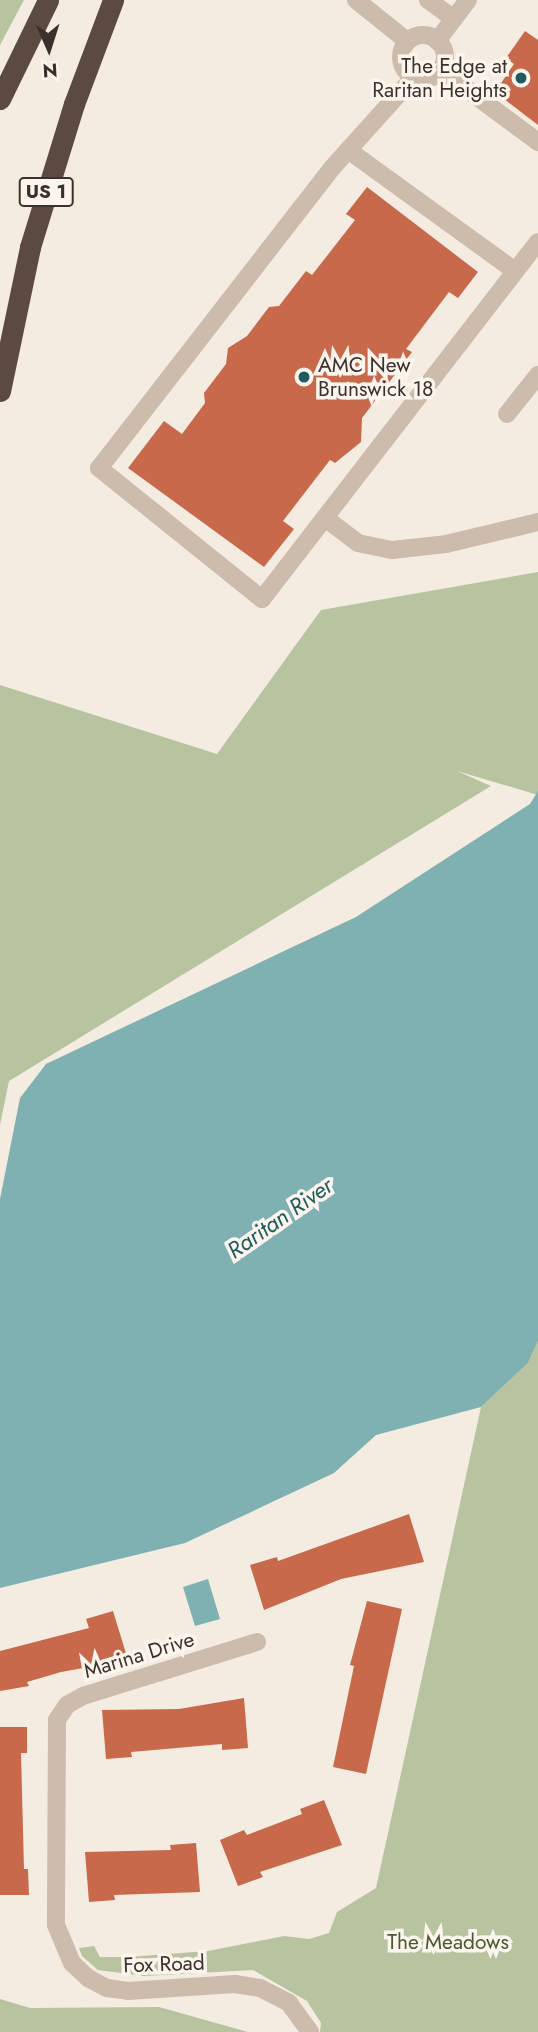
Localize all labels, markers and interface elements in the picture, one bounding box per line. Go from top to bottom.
north arrow [14,14,84,84]
place label: The Edge at Raritan Heights [372,53,507,103]
text: N [42,57,58,84]
marker: The Edge at Raritan Heights [513,70,529,86]
road number: US 1 [18,176,74,208]
place label: AMC New Brunswick 18 [318,352,434,402]
marker: AMC New Brunswick 18 [296,369,312,385]
water label: Raritan River [222,1172,338,1264]
street label: Marina Drive [81,1626,197,1684]
park label: The Meadows [387,1929,509,1955]
street label: Fox Road [123,1950,205,1978]

